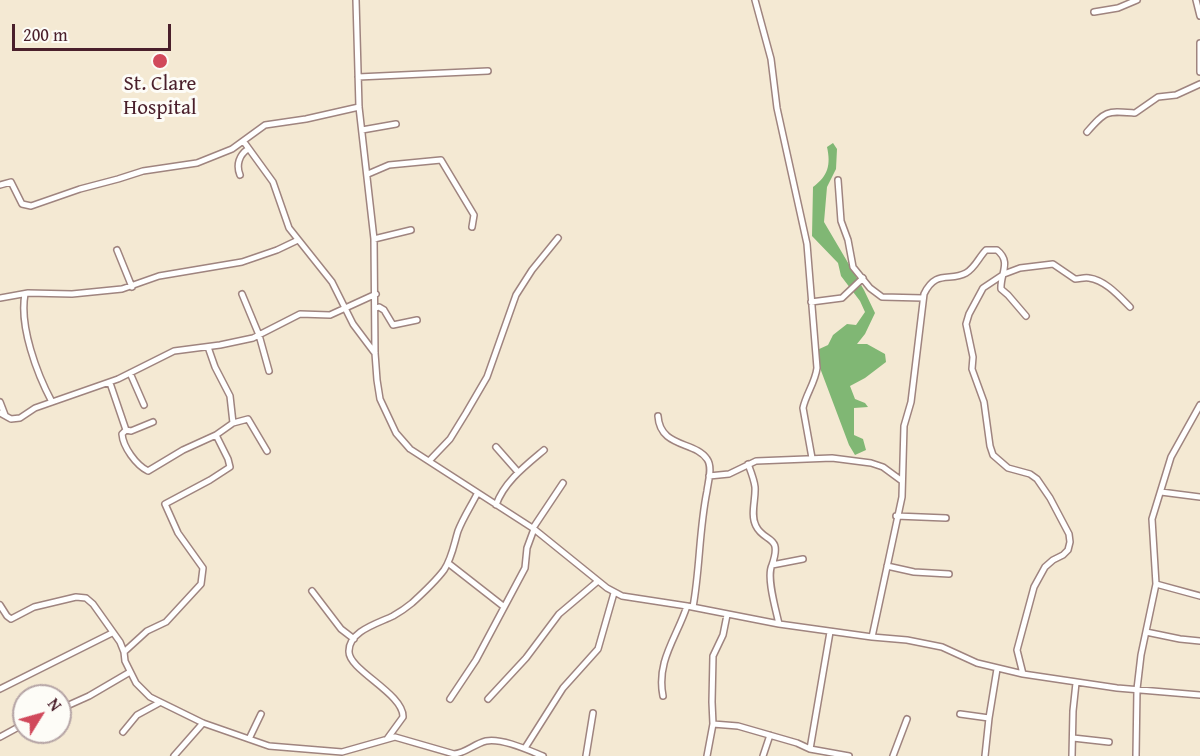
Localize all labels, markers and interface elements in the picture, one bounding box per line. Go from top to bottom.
scale bar [15,12,174,50]
text: 200 m [23,21,68,48]
marker: St. Clare Hospital [151,52,169,70]
place label: St. Clare Hospital [123,72,197,122]
north arrow [12,684,72,744]
text: N [42,693,68,716]

